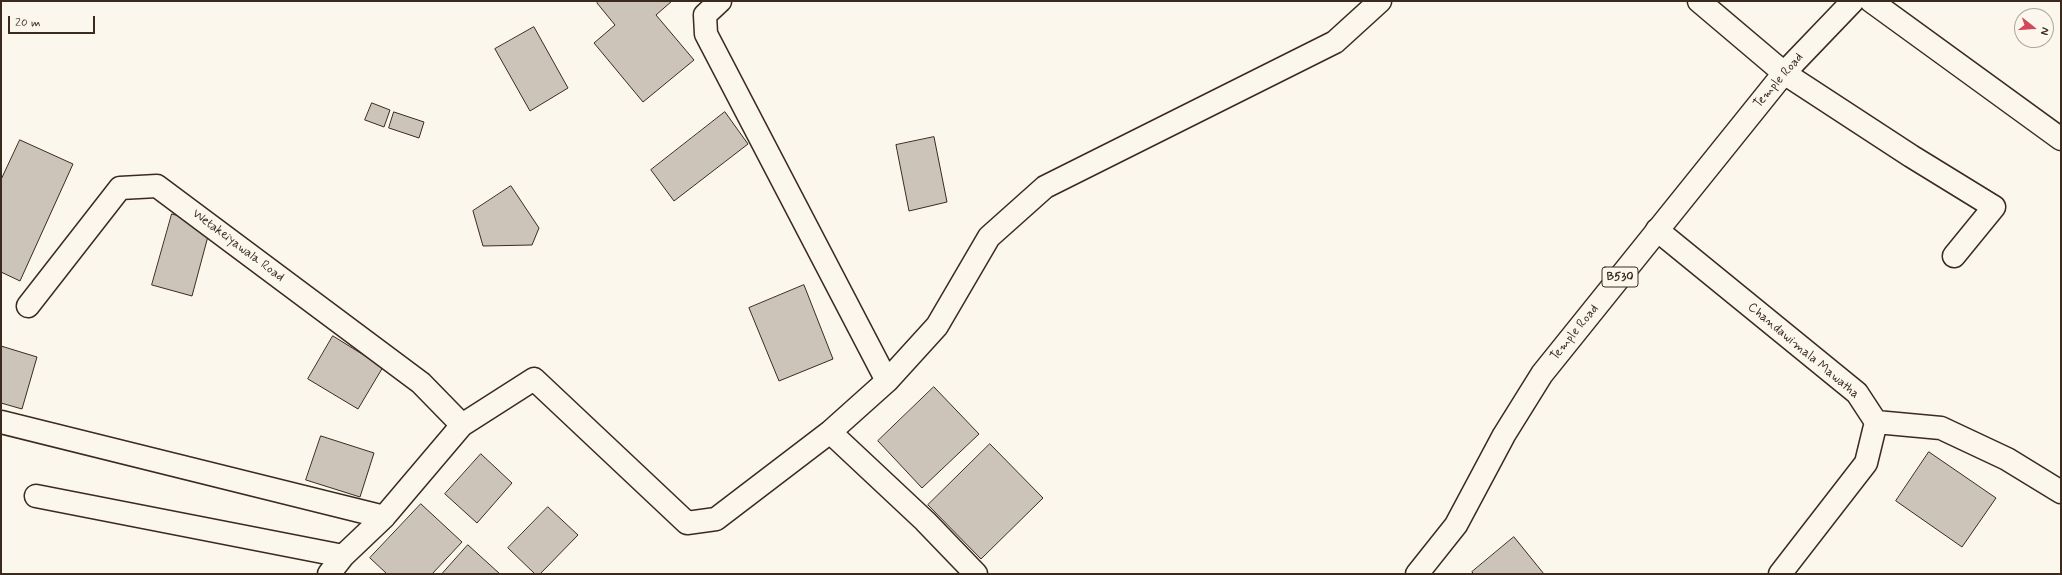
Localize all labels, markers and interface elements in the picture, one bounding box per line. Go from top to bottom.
scale bar [10,8,97,34]
north arrow [2014,8,2054,48]
text: 20 m [15,15,41,31]
text: N [2037,26,2052,37]
street label: Temple Road [1751,50,1807,112]
street label: Wetakeiyawala Road [189,206,287,286]
road number: B530 [1602,267,1638,287]
street label: Chandawimala Mawatha [1744,300,1862,402]
street label: Temple Road [1548,302,1602,364]

